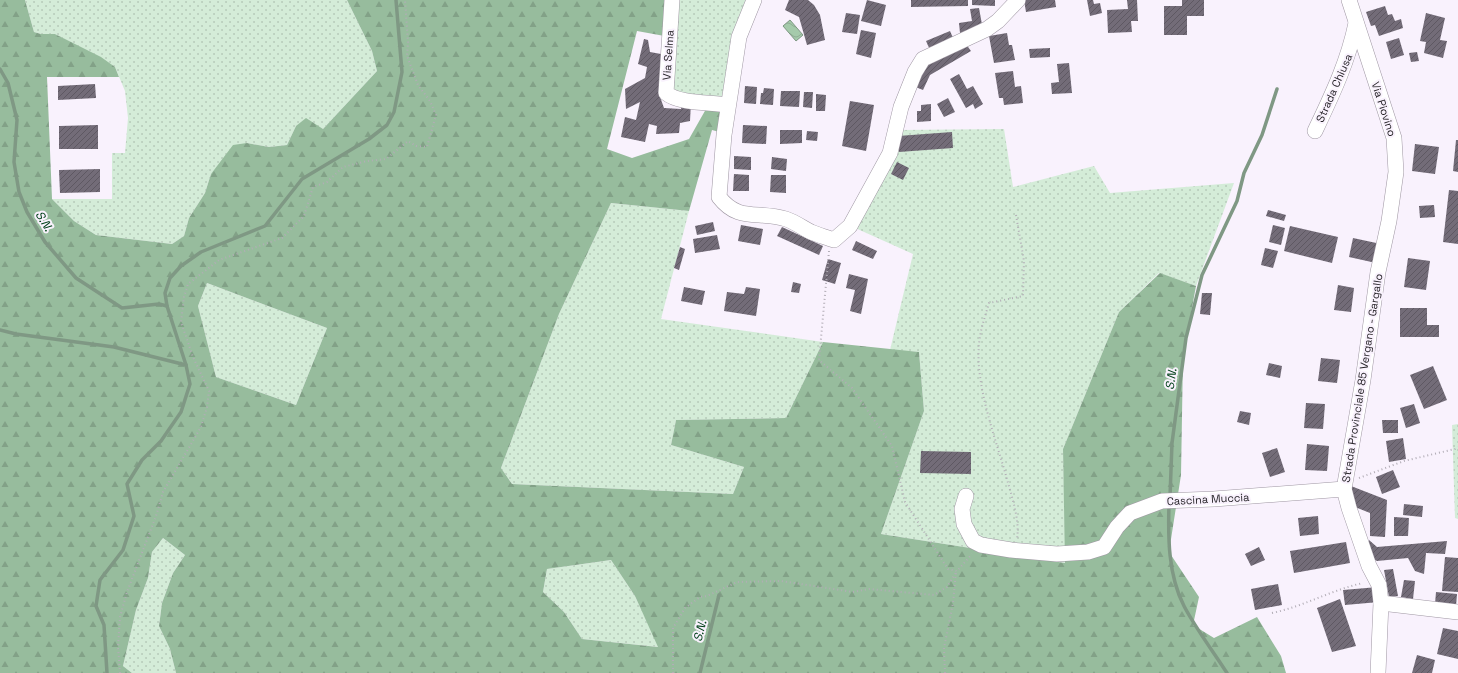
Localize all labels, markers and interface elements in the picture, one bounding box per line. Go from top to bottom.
street label: Via Selma [659,29,677,81]
street label: Strada Chiusa [1313,51,1356,124]
street label: Via Piovino [1369,80,1399,138]
water label: S.N. [32,208,56,234]
street label: Strada Provinciale 85 Vergano - Gargallo [1339,272,1385,483]
water label: S.N. [1162,367,1180,391]
street label: Cascina Muccia [1166,490,1250,508]
water label: S.N. [690,619,710,643]

